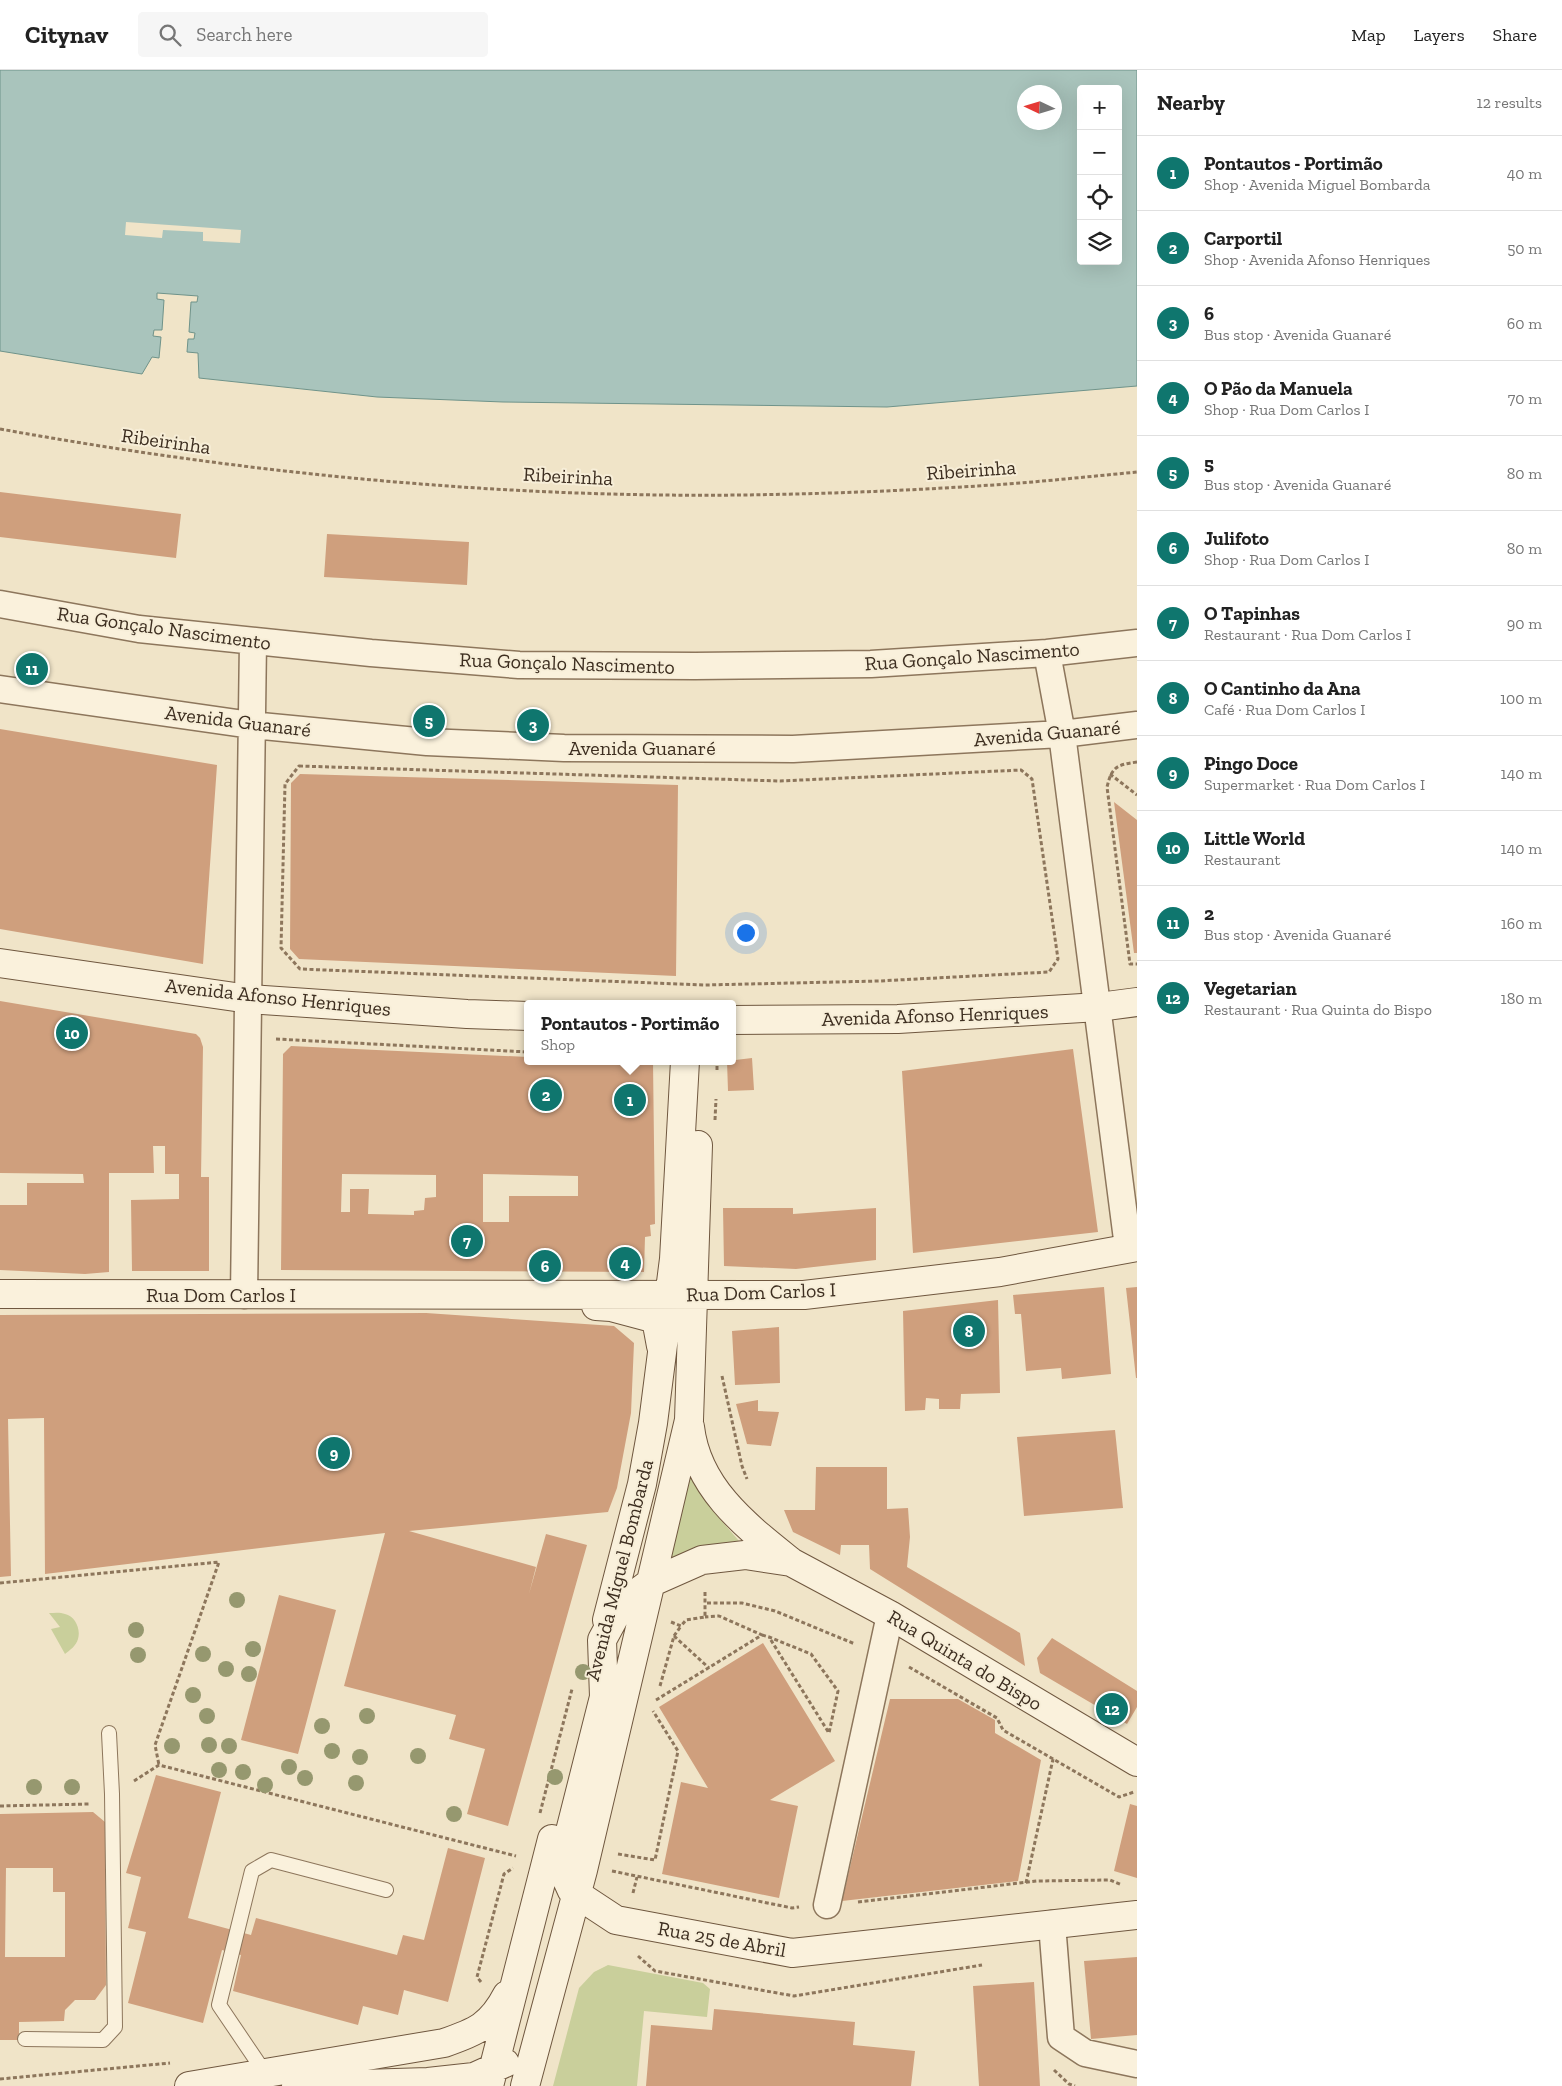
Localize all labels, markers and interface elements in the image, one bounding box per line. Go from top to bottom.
search box [138,12,488,57]
text: Citynav [25,20,108,49]
icon: search [156,21,184,49]
text: Search here [196,23,293,46]
text: Map [1351,24,1386,46]
text: Layers [1414,24,1465,46]
text: Share [1493,24,1537,46]
north arrow [1017,85,1062,130]
map controls [1077,85,1122,265]
button: + [1077,85,1122,130]
text: Nearby [1157,90,1225,115]
text: 12 results [1477,93,1542,112]
button: − [1077,130,1122,175]
text: Pontautos - Portimão [1204,152,1383,175]
text: 1 [1170,164,1176,183]
text: 40 m [1507,164,1542,183]
button: locate [1077,175,1122,220]
text: Shop · Avenida Miguel Bombarda [1204,175,1431,194]
button: layers [1077,220,1122,265]
text: Carportil [1204,227,1282,250]
text: 2 [1169,239,1177,258]
text: 50 m [1507,239,1542,258]
text: Shop · Avenida Afonso Henriques [1204,250,1430,269]
text: 6 [1204,302,1214,325]
text: 3 [1169,314,1177,333]
text: 60 m [1507,314,1542,333]
text: Bus stop · Avenida Guanaré [1204,325,1391,344]
text: O Pão da Manuela [1204,377,1353,400]
text: 4 [1168,389,1178,408]
text: 70 m [1508,389,1542,408]
text: Shop · Rua Dom Carlos I [1204,400,1369,419]
street label: Ribeirinha [120,423,213,459]
text: 5 [1204,452,1214,475]
street label: Ribeirinha [925,455,1017,485]
street label: Ribeirinha [522,462,614,490]
text: 5 [1169,464,1177,483]
text: 80 m [1507,464,1542,483]
text: Bus stop · Avenida Guanaré [1204,475,1391,494]
text: Julifoto [1204,527,1269,550]
text: 6 [1169,539,1177,558]
text: 80 m [1507,539,1542,558]
text: Shop · Rua Dom Carlos I [1204,550,1369,569]
street label: Rua Gonçalo Nascimento [56,601,272,655]
text: O Tapinhas [1204,602,1300,625]
text: 7 [1169,614,1177,633]
text: 90 m [1507,614,1542,633]
text: Restaurant · Rua Dom Carlos I [1204,625,1411,644]
street label: Rua Gonçalo Nascimento [864,637,1080,675]
street label: Rua Gonçalo Nascimento [459,647,675,679]
pin: 11 [16,650,48,688]
text: O Cantinho da Ana [1204,677,1361,700]
text: 8 [1169,689,1177,708]
text: 100 m [1500,689,1542,708]
street label: Avenida Guanaré [164,700,312,742]
text: Café · Rua Dom Carlos I [1204,700,1365,719]
pin: 5 [413,702,445,740]
pin: 3 [517,706,549,744]
street label: Avenida Guanaré [973,715,1121,751]
street label: Avenida Guanaré [568,736,716,760]
text: Pingo Doce [1204,752,1298,775]
text: 9 [1169,764,1177,783]
text: 140 m [1501,764,1542,783]
text: Supermarket · Rua Dom Carlos I [1204,775,1425,794]
text: Little World [1204,827,1305,850]
text: 10 [1165,839,1181,858]
text: 140 m [1501,839,1542,858]
text: Restaurant [1204,850,1280,869]
text: 2 [1204,902,1214,925]
text: 11 [1167,914,1179,933]
text: 160 m [1501,914,1542,933]
your location [733,920,759,946]
text: Bus stop · Avenida Guanaré [1204,925,1391,944]
street label: Avenida Afonso Henriques [164,973,392,1021]
text: Vegetarian [1204,977,1297,1000]
text: 12 [1165,989,1181,1008]
text: 180 m [1501,989,1542,1008]
street label: Avenida Afonso Henriques [821,999,1049,1031]
popup [524,1000,736,1065]
text: Restaurant · Rua Quinta do Bispo [1204,1000,1432,1019]
text: Pontautos - Portimão [541,1012,719,1035]
pin: 10 [56,1014,88,1052]
text: Shop [541,1035,575,1054]
pin: 2 [530,1076,562,1114]
pin: 1 [614,1081,646,1119]
pin: 7 [451,1222,483,1260]
pin: 4 [609,1244,641,1282]
pin: 6 [529,1247,561,1285]
street label: Rua Dom Carlos I [686,1277,836,1307]
street label: Rua Dom Carlos I [146,1283,296,1307]
pin: 8 [953,1312,985,1350]
pin: 9 [318,1434,350,1472]
street label: Avenida Miguel Bombarda [580,1457,658,1683]
street label: Rua Quinta do Bispo [883,1604,1047,1716]
pin: 12 [1096,1690,1128,1728]
street label: Rua 25 de Abril [656,1916,788,1962]

